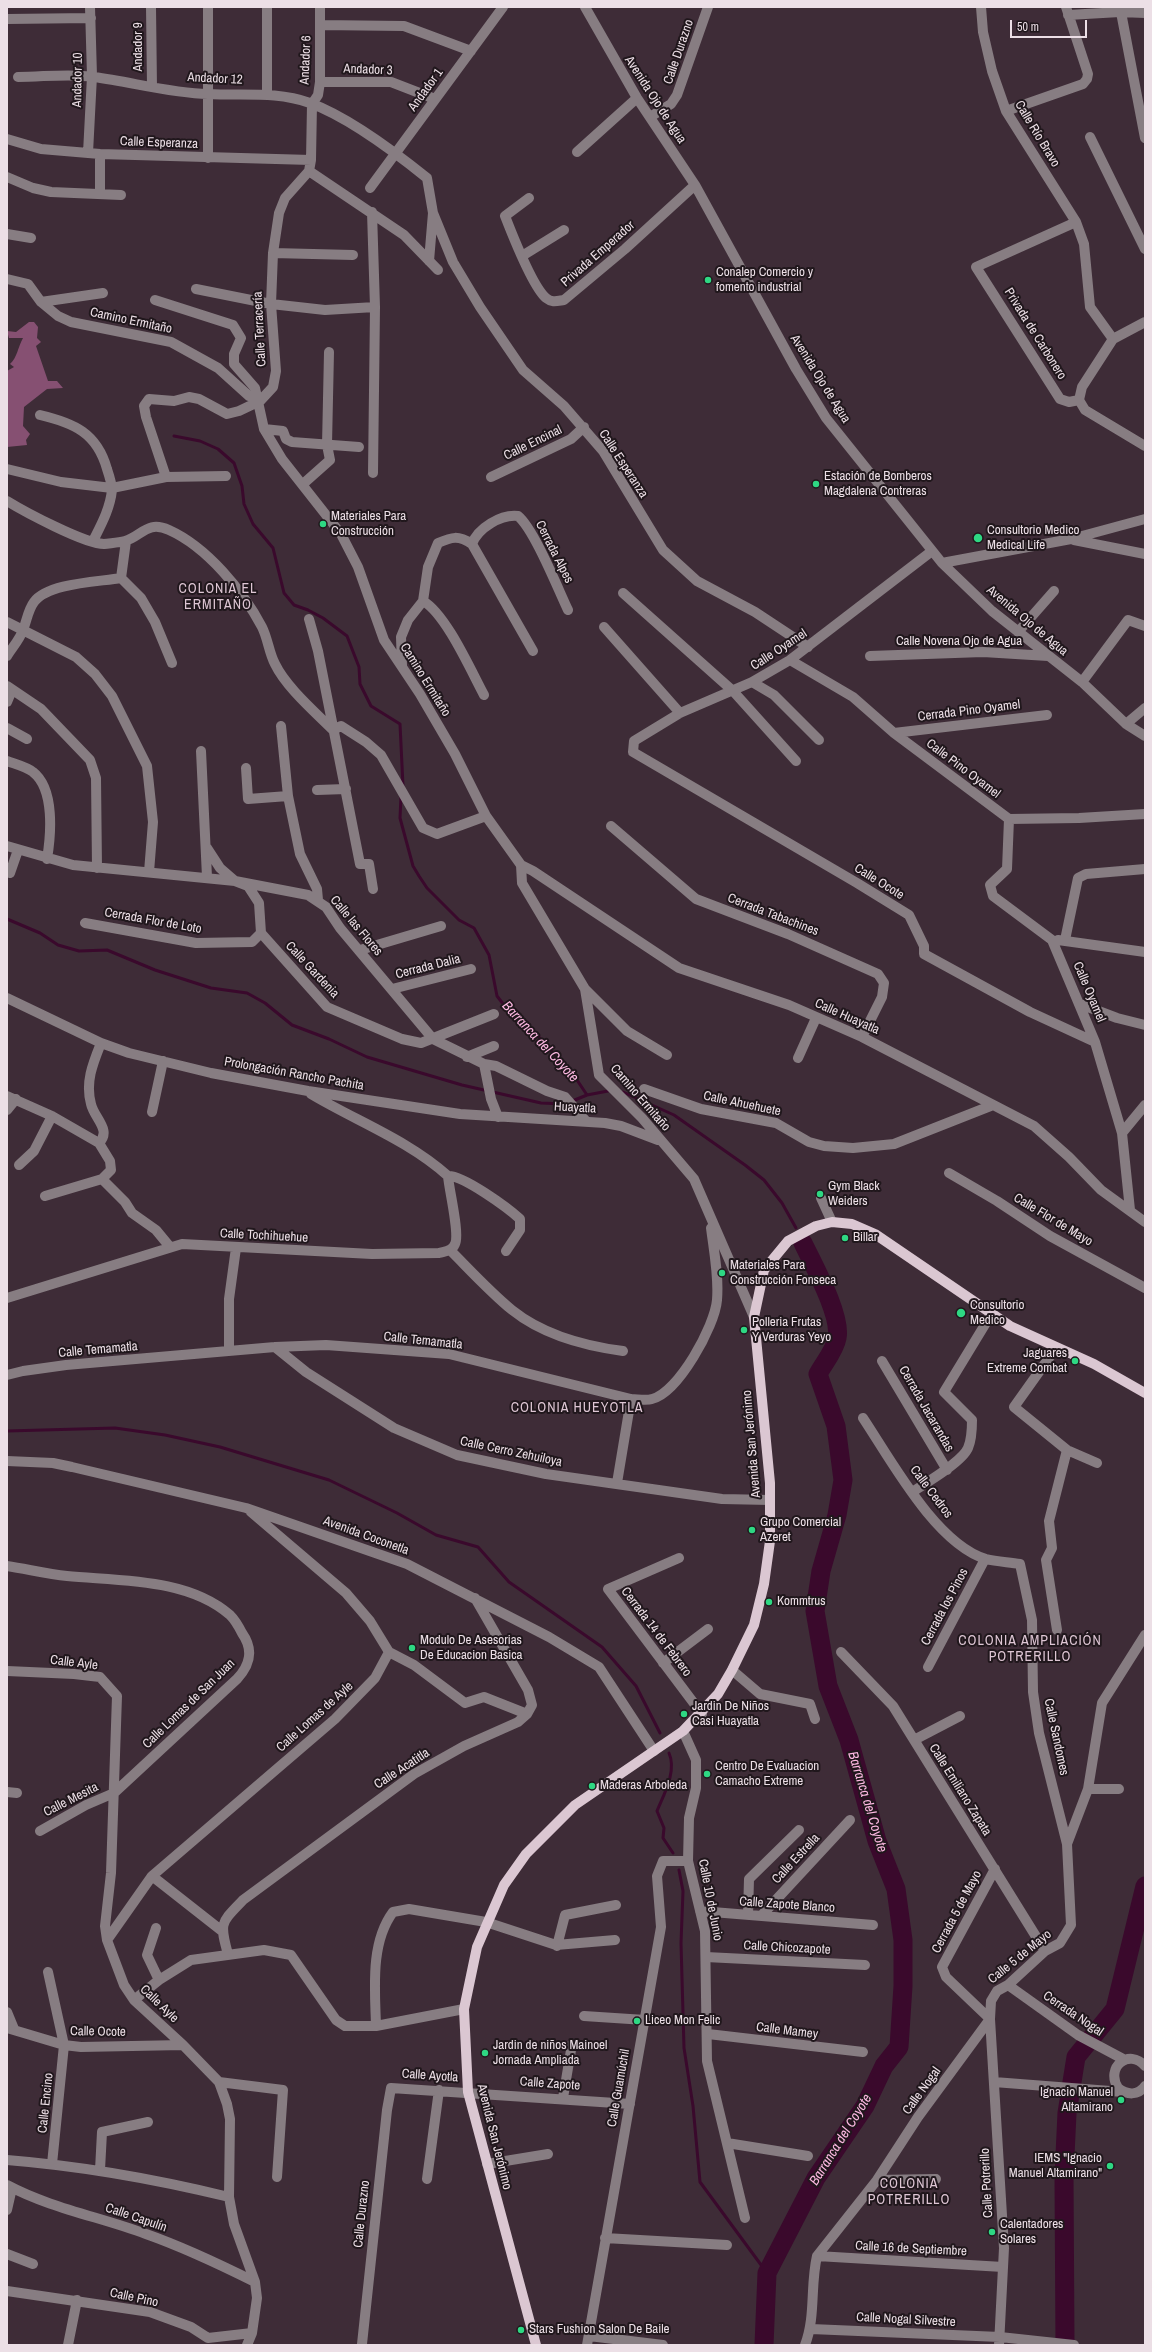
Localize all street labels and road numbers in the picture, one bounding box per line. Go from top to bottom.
street label: Calle Durazno [661,18,697,86]
street label: Andador 9 [131,22,147,72]
street label: Andador 6 [297,35,315,85]
street label: Andador 10 [70,52,86,108]
street label: Avenida Ojo de Agua [621,53,689,147]
street label: Andador 3 [343,61,393,79]
street label: Andador 1 [405,66,447,114]
street label: Andador 12 [187,70,243,88]
street label: Calle Río Bravo [1011,98,1063,170]
street label: Calle Esperanza [120,134,198,152]
street label: Privada Emperador [558,218,638,290]
street label: Privada de Carbonero [1001,285,1069,383]
street label: Calle Terracería [250,291,270,367]
street label: Camino Ermitaño [89,305,173,337]
street label: Avenida Ojo de Agua [787,332,853,426]
street label: Calle Encinal [501,422,565,464]
street label: Calle Esperanza [595,427,651,501]
street label: Cerrada Alpes [532,518,576,586]
street label: Avenida Ojo de Agua [983,583,1071,659]
street label: Calle Oyamel [748,626,810,674]
street label: Calle Novena Ojo de Agua [896,634,1022,650]
street label: Camino Ermitaño [396,640,454,720]
street label: Cerrada Pino Oyamel [917,697,1021,725]
street label: Calle Pino Oyamel [923,736,1003,802]
street label: Calle Ocote [851,861,907,903]
street label: Cerrada Tabachines [725,890,821,940]
street label: Calle las Flores [326,893,386,959]
street label: Cerrada Flor de Loto [103,905,203,937]
street label: Calle Gardenia [282,938,342,1002]
street label: Cerrada Dalia [394,951,462,983]
street label: Calle Oyamel [1069,960,1109,1024]
street label: Calle Huayatla [812,996,882,1038]
street label: Prolongación Rancho Pachita [223,1054,365,1094]
street label: Camino Ermitaño [607,1061,673,1135]
street label: Calle Ahuehuete [702,1088,782,1120]
street label: Huayatla [554,1099,596,1117]
street label: Calle Flor de Mayo [1011,1190,1095,1250]
street label: Calle Tochihuehue [220,1226,308,1246]
street label: Calle Temamatla [383,1329,463,1353]
street label: Calle Temamatla [58,1339,138,1361]
street label: Cerrada Jacarandas [895,1363,957,1455]
street label: Avenida San Jerónimo [740,1389,764,1499]
street label: Calle Cerro Zehuiloya [459,1434,563,1470]
street label: Calle Cedros [906,1463,956,1521]
street label: Avenida Coconetla [321,1513,411,1559]
street label: Cerrada los Pinos [918,1566,972,1648]
street label: Cerrada 14 de Febrero [617,1584,695,1680]
street label: Calle Ayle [49,1652,99,1674]
street label: Calle Lomas de San Juan [140,1656,238,1752]
street label: Calle Lomas de Ayle [274,1679,356,1755]
street label: Calle Sandomes [1040,1697,1072,1777]
street label: Calle Emiliano Zapata [925,1741,995,1839]
street label: Calle Acatitla [371,1745,433,1793]
street label: Calle Mesita [41,1780,101,1820]
street label: Calle Estrella [769,1831,823,1887]
street label: Calle 10 de Junio [694,1858,726,1942]
street label: Cerrada 5 de Mayo [929,1868,985,1956]
street label: Calle Zapote Blanco [739,1894,835,1916]
street label: Calle 5 de Mayo [985,1927,1055,1987]
street label: Calle Chicozapote [743,1938,831,1958]
street label: Calle Ayle [136,1982,182,2026]
street label: Cerrada Nogal [1040,1988,1106,2040]
street label: Calle Mamey [755,2019,819,2043]
street label: Calle Ocote [70,2024,126,2040]
street label: Calle Guamúchil [604,2048,634,2128]
street label: Calle Nogal [899,2064,945,2118]
street label: Calle Ayotla [401,2066,459,2086]
street label: Calle Encino [35,2072,57,2134]
street label: Calle Zapote [519,2074,581,2094]
street label: Avenida San Jerónimo [473,2083,515,2191]
street label: Calle Potrerillo [977,2148,997,2218]
street label: Calle Durazno [351,2180,373,2248]
street label: Calle Capulín [103,2200,169,2236]
street label: Calle 16 de Septiembre [855,2238,967,2260]
street label: Calle Pino [108,2285,160,2311]
street label: Calle Nogal Silvestre [856,2310,956,2330]

